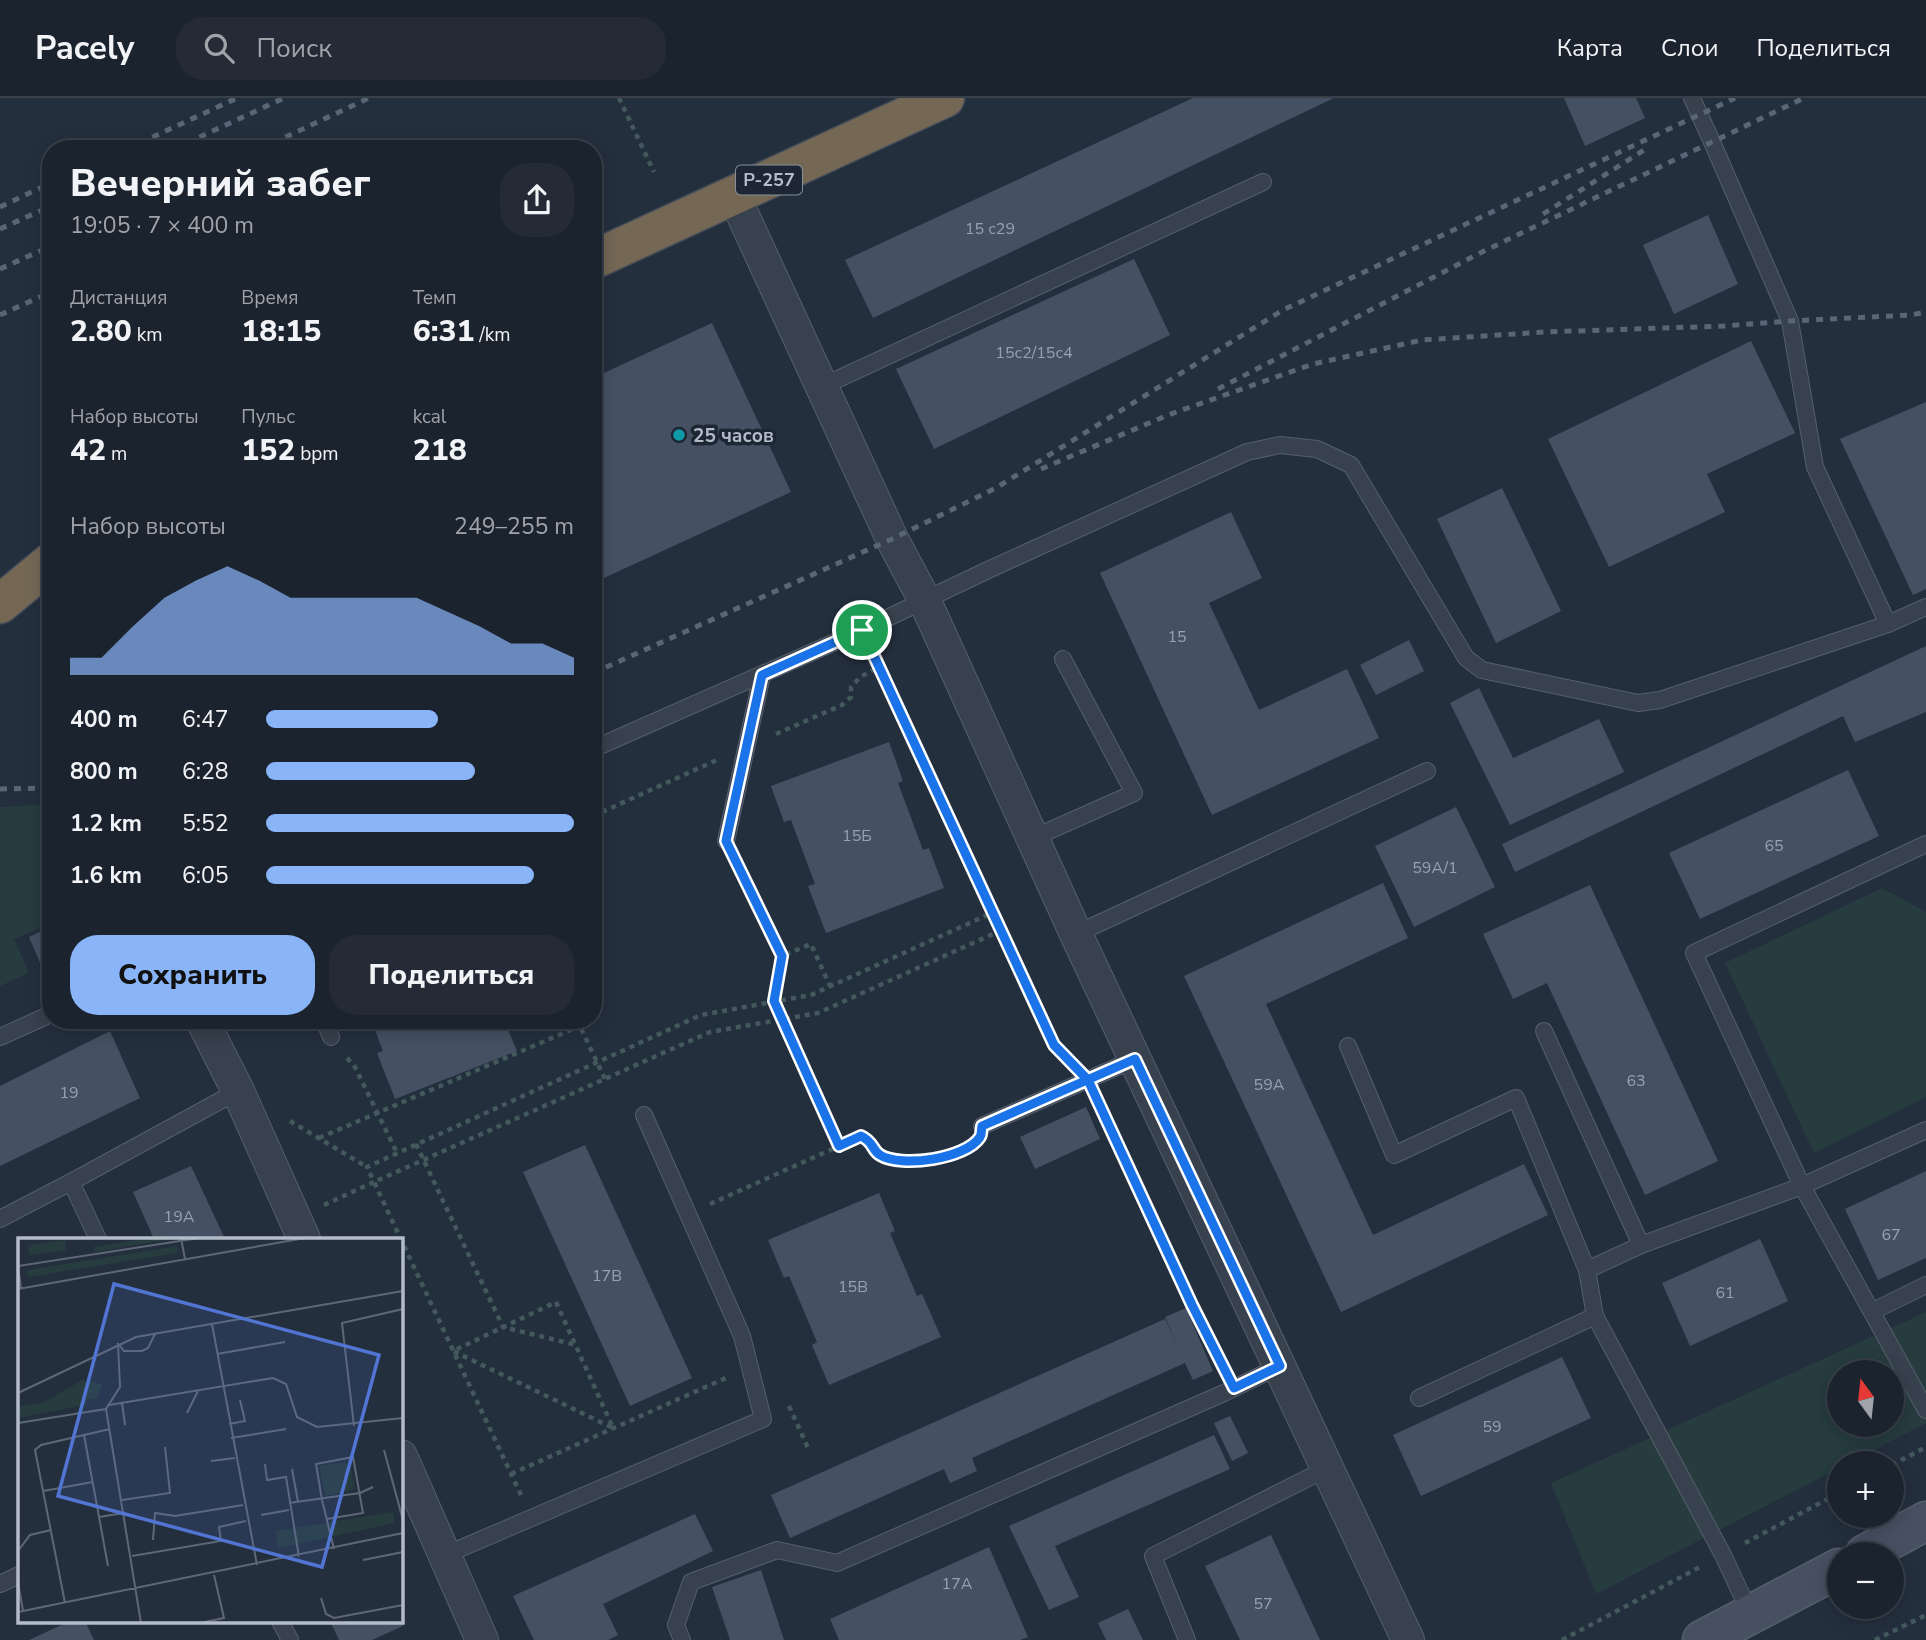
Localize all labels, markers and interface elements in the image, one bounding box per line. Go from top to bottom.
search box [176,17,666,80]
text: Pacely [35,26,134,71]
icon: search [200,29,238,67]
text: Поиск [256,31,332,66]
text: Карта [1557,32,1623,64]
text: Слои [1661,32,1718,64]
text: Поделиться [1756,32,1891,64]
text: Вечерний забег [70,158,371,209]
button: share [500,163,574,237]
road number: Р-257 [736,166,802,194]
text: 19:05 · 7 × 400 m [70,210,254,241]
house number: 15 с29 [965,218,1015,240]
text: Дистанция [70,285,167,311]
text: Время [241,285,299,311]
text: Темп [413,285,457,311]
text: 2.80 [70,311,132,352]
text: 18:15 [241,311,321,352]
text: 6:31 [413,311,474,352]
text: km [132,322,162,348]
text: /km [474,322,510,348]
house number: 15с2/15с4 [995,342,1073,364]
text: Набор высоты [70,404,199,430]
text: Пульс [241,404,295,430]
text: kcal [413,404,446,430]
place label: 25 часов [693,423,774,449]
marker: 25 часов [671,427,687,443]
text: 42 [70,430,106,471]
text: 152 [241,430,295,471]
text: 218 [413,430,467,471]
text: m [106,441,127,467]
text: bpm [295,441,339,467]
text: Набор высоты [70,511,226,542]
text: 249–255 m [454,511,574,542]
pin [832,600,892,660]
icon: arrive [843,611,881,649]
house number: 15 [1167,626,1187,648]
text: 400 m [70,704,138,735]
text: 6:47 [182,704,229,735]
text: 800 m [70,756,138,787]
text: 6:28 [182,756,229,787]
text: 1.2 km [70,808,142,839]
text: 5:52 [182,808,229,839]
house number: 15Б [842,825,872,847]
house number: 65 [1764,835,1784,857]
house number: 59А/1 [1412,857,1458,879]
text: 1.6 km [70,860,142,891]
text: 6:05 [182,860,229,891]
button: Сохранить [70,935,315,1015]
button: Поделиться [329,935,574,1015]
house number: 63 [1626,1070,1646,1092]
house number: 59А [1254,1074,1285,1096]
house number: 19 [59,1082,79,1104]
house number: 19А [164,1206,195,1228]
house number: 67 [1881,1224,1901,1246]
inset map [18,1238,402,1622]
house number: 17В [592,1265,622,1287]
house number: 15В [838,1276,868,1298]
house number: 61 [1715,1282,1735,1304]
north arrow [1827,1360,1904,1437]
map controls [1827,1360,1904,1619]
house number: 59 [1482,1416,1502,1438]
button: + [1827,1451,1904,1528]
button: − [1827,1542,1904,1619]
house number: 17А [942,1573,973,1595]
house number: 57 [1253,1593,1273,1615]

